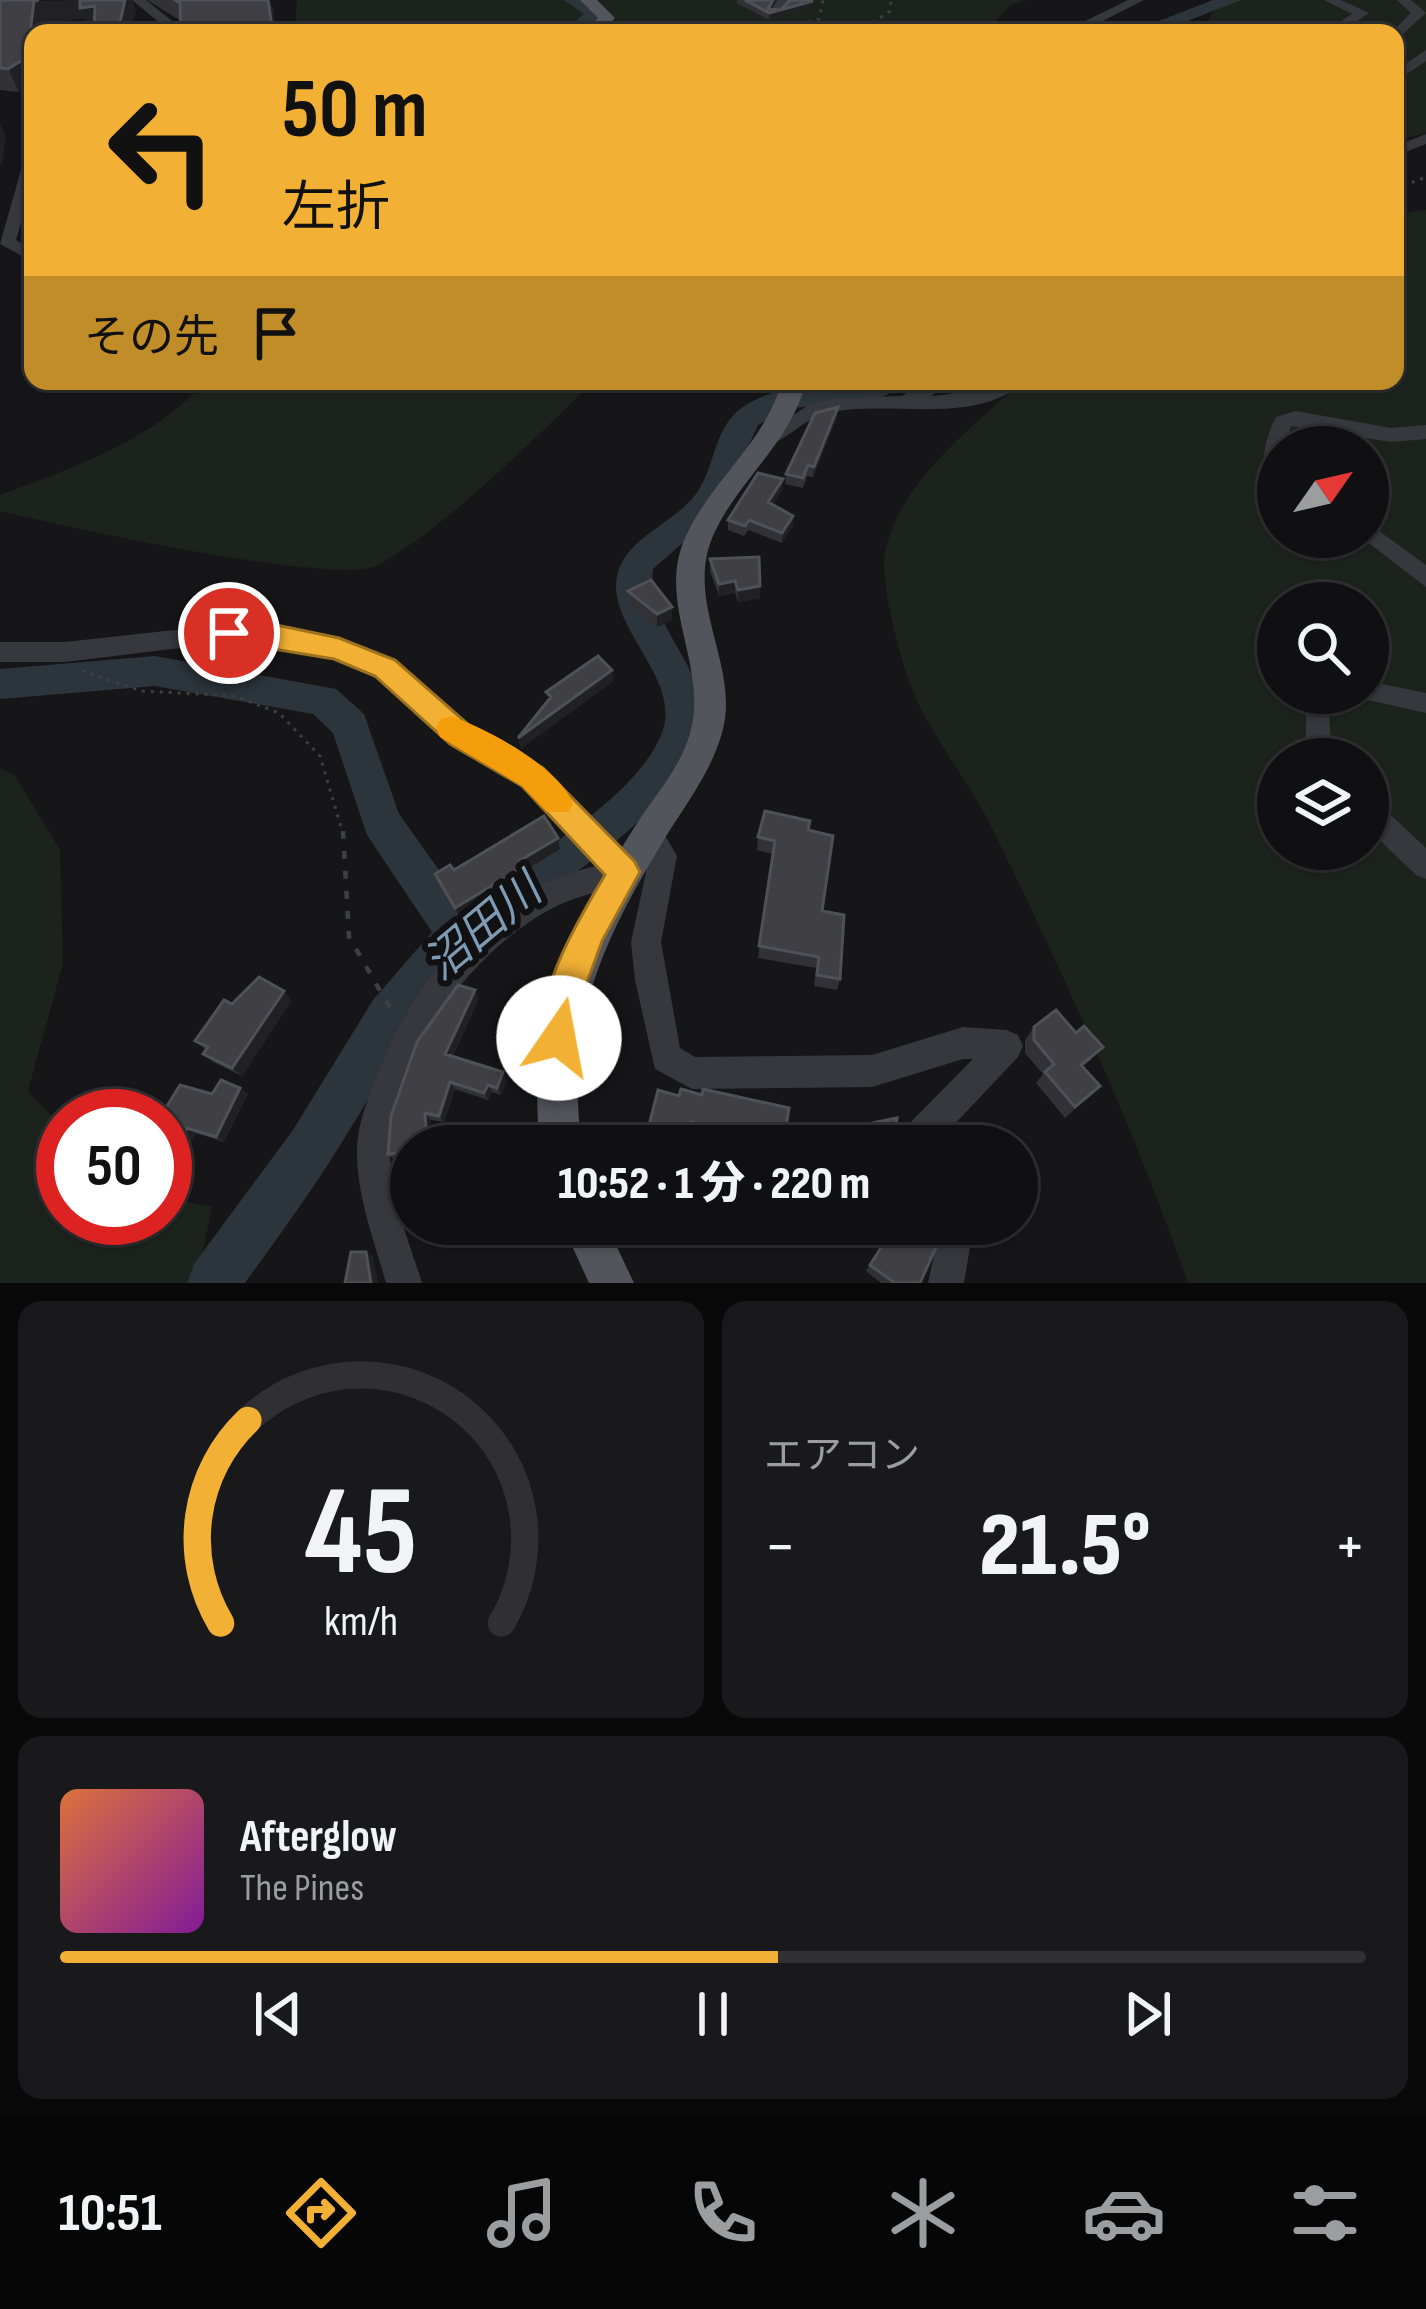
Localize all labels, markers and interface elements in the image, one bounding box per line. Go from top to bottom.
text: 50 m [282,60,428,161]
icon: left [84,72,240,228]
text: 左折 [282,176,390,241]
icon: arrive [243,300,309,366]
text: その先 [84,311,219,366]
north arrow [1257,426,1389,558]
map controls [1257,426,1389,870]
pin [178,582,280,684]
button: search [1257,582,1389,714]
icon: arrive [196,600,262,666]
button: layers [1257,738,1389,870]
water label: 沼田川 [414,861,556,992]
position arrow [496,975,622,1101]
speed limit sign: 50 [36,1089,192,1245]
text: 10:52 · 1 分 · 220 m [558,1157,870,1212]
text: エアコン [764,1433,920,1480]
text: 45 [304,1460,417,1609]
text: 21.5° [979,1493,1151,1601]
text: − [764,1508,796,1587]
text: + [1334,1508,1366,1587]
text: km/h [324,1595,398,1647]
text: Afterglow [240,1810,397,1865]
text: The Pines [240,1865,364,1912]
icon: previous [245,1981,311,2047]
icon: pause [680,1981,746,2047]
icon: next [1115,1981,1181,2047]
icon: directions [279,2171,363,2255]
icon: music [480,2171,564,2255]
icon: phone [681,2171,765,2255]
icon: climate [881,2171,965,2255]
icon: car [1082,2171,1166,2255]
icon: filters [1283,2171,1367,2255]
text: 10:51 [58,2181,162,2246]

